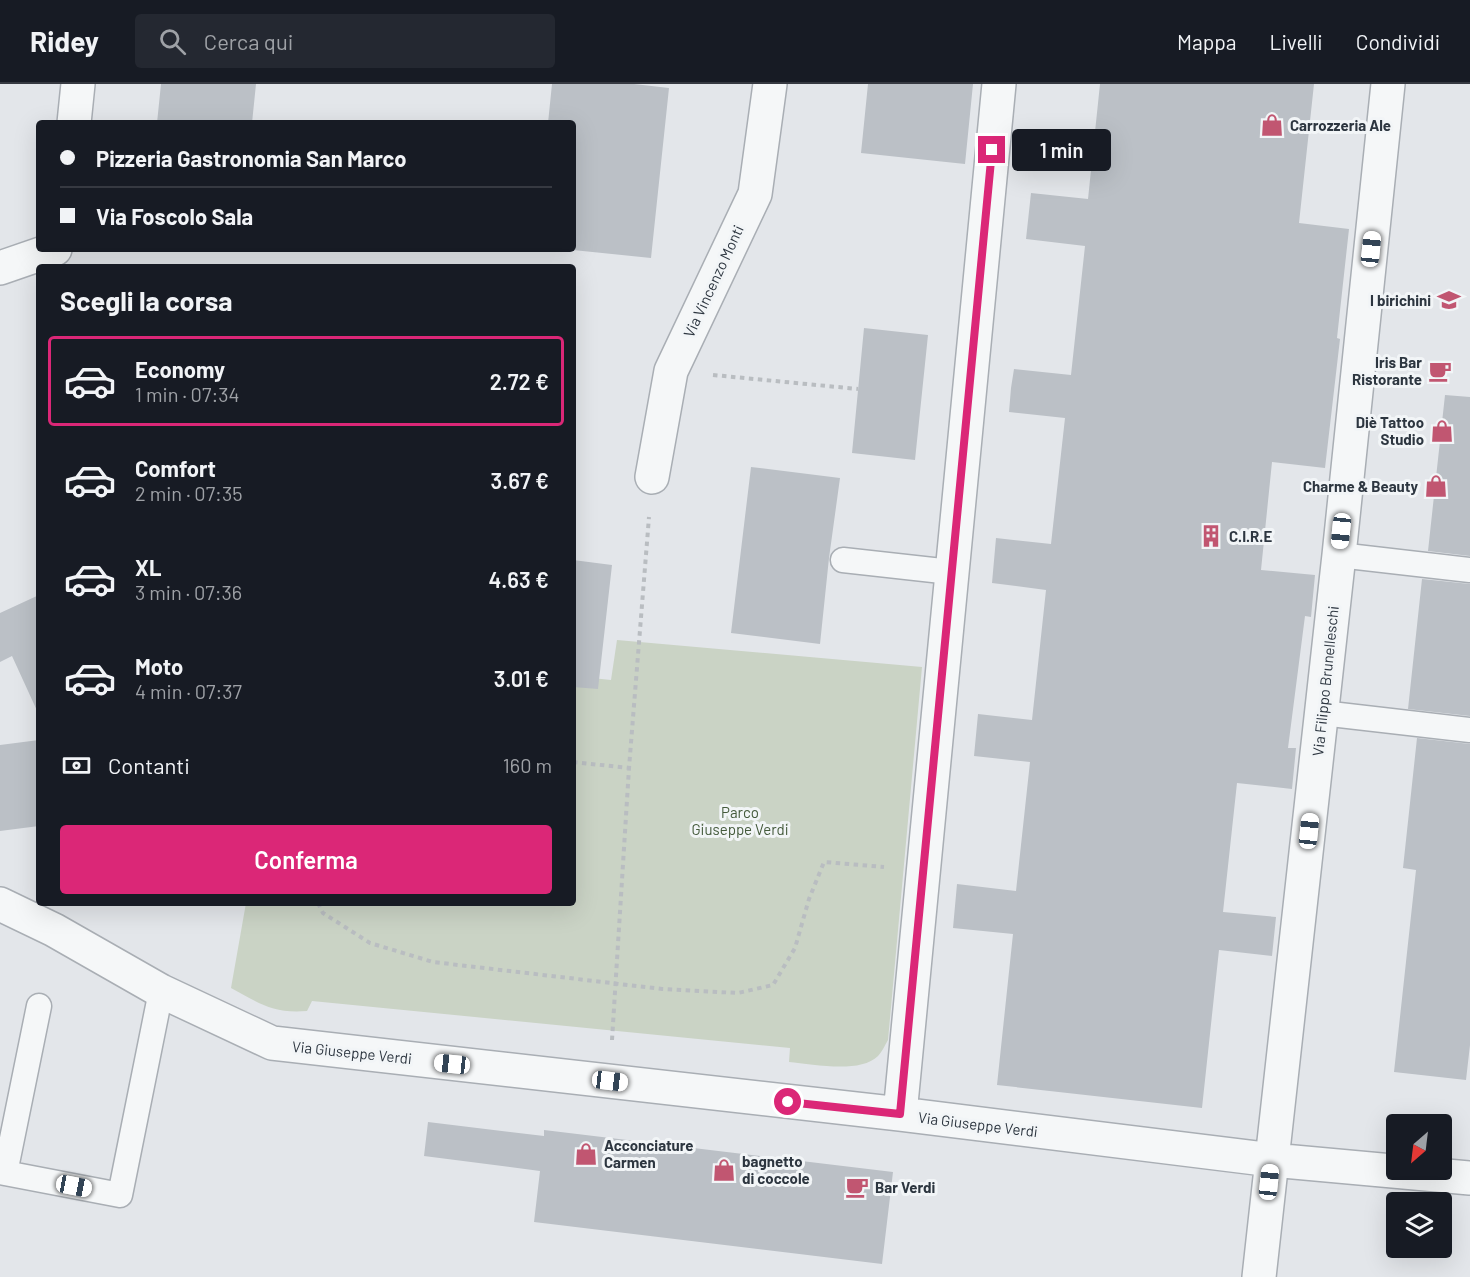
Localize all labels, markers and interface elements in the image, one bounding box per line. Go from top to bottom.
search box [135,14,555,68]
text: Ridey [30,24,99,58]
icon: search [156,25,189,58]
text: Cerca qui [204,28,293,54]
text: Mappa [1177,29,1237,54]
text: Livelli [1270,29,1323,54]
text: Condividi [1356,29,1440,54]
shop icon: Carrozzeria Ale [1259,112,1285,138]
place label: Carrozzeria Ale [1290,116,1391,134]
callout: 1 min [1013,129,1112,171]
route end [978,136,1005,163]
text: 1 min [1040,138,1083,162]
text: Pizzeria Gastronomia San Marco [96,145,407,171]
text: Via Foscolo Sala [96,203,253,229]
street label: Via Vincenzo Monti [679,222,747,340]
car [1360,230,1382,268]
text: Scegli la corsa [60,284,233,316]
school or university icon: I birichini [1436,287,1462,313]
place label: I birichini [1370,291,1431,309]
place label: Iris Bar Ristorante [1352,353,1422,388]
icon: car [63,354,117,408]
text: Economy [135,356,225,382]
cafe icon: Iris Bar Ristorante [1427,358,1453,384]
text: 2.72 € [490,368,549,394]
text: 1 min · 07:34 [135,382,239,406]
place label: Diè Tattoo Studio [1356,413,1424,448]
shop icon: Diè Tattoo Studio [1429,418,1455,444]
icon: car [63,453,117,507]
text: Comfort [135,455,216,481]
text: 3.67 € [491,467,549,493]
shop icon: Charme & Beauty [1423,473,1449,499]
place label: Charme & Beauty [1303,477,1418,495]
text: 2 min · 07:35 [135,481,242,505]
car [1330,512,1352,550]
building icon: C.I.R.E [1198,523,1224,549]
place label: C.I.R.E [1229,527,1272,545]
icon: car [63,552,117,606]
text: XL [135,554,161,580]
text: 4.63 € [488,566,549,592]
text: 3 min · 07:36 [135,580,242,604]
street label: Via Filippo Brunelleschi [1308,605,1342,757]
icon: car [63,651,117,705]
text: Moto [135,653,183,679]
text: 3.01 € [494,665,549,691]
text: 4 min · 07:37 [135,679,242,703]
icon: cash [60,749,93,782]
text: Contanti [108,752,190,778]
text: 160 m [503,753,552,777]
park label: Parco Giuseppe Verdi [691,803,789,838]
car [1298,812,1320,850]
button: Conferma [60,825,552,894]
street label: Via Giuseppe Verdi [291,1037,413,1067]
car [433,1053,471,1075]
car [591,1070,629,1092]
route start [774,1088,801,1115]
street label: Via Giuseppe Verdi [917,1108,1039,1140]
north arrow [1386,1114,1452,1180]
map controls [1386,1114,1452,1258]
place label: Acconciature Carmen [604,1136,694,1171]
shop icon: Acconciature Carmen [573,1141,599,1167]
place label: bagnetto di coccole [742,1152,810,1187]
shop icon: bagnetto di coccole [711,1157,737,1183]
car [1258,1163,1280,1201]
car [55,1174,93,1198]
cafe icon: Bar Verdi [844,1174,870,1200]
place label: Bar Verdi [875,1178,936,1196]
button: layers [1386,1192,1452,1258]

